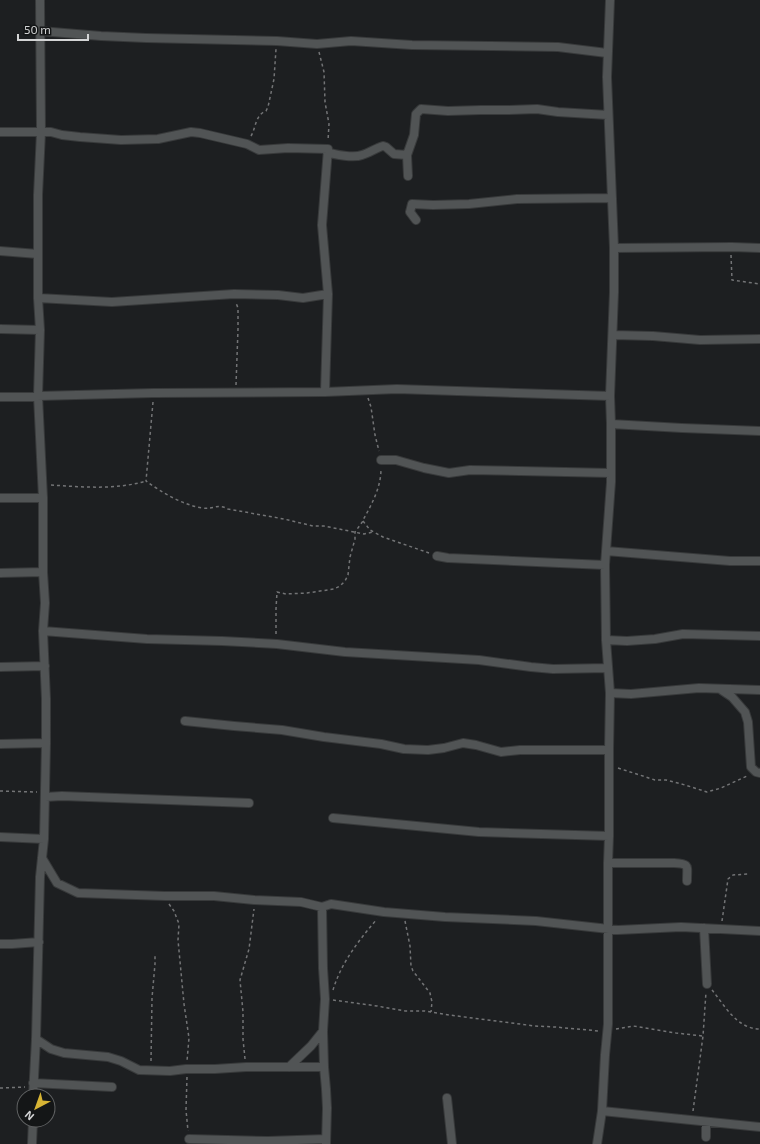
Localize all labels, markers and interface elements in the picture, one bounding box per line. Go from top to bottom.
scale bar [18,16,88,42]
text: 50 m [24,22,51,36]
north arrow [16,1088,56,1128]
text: N [22,1108,36,1123]

